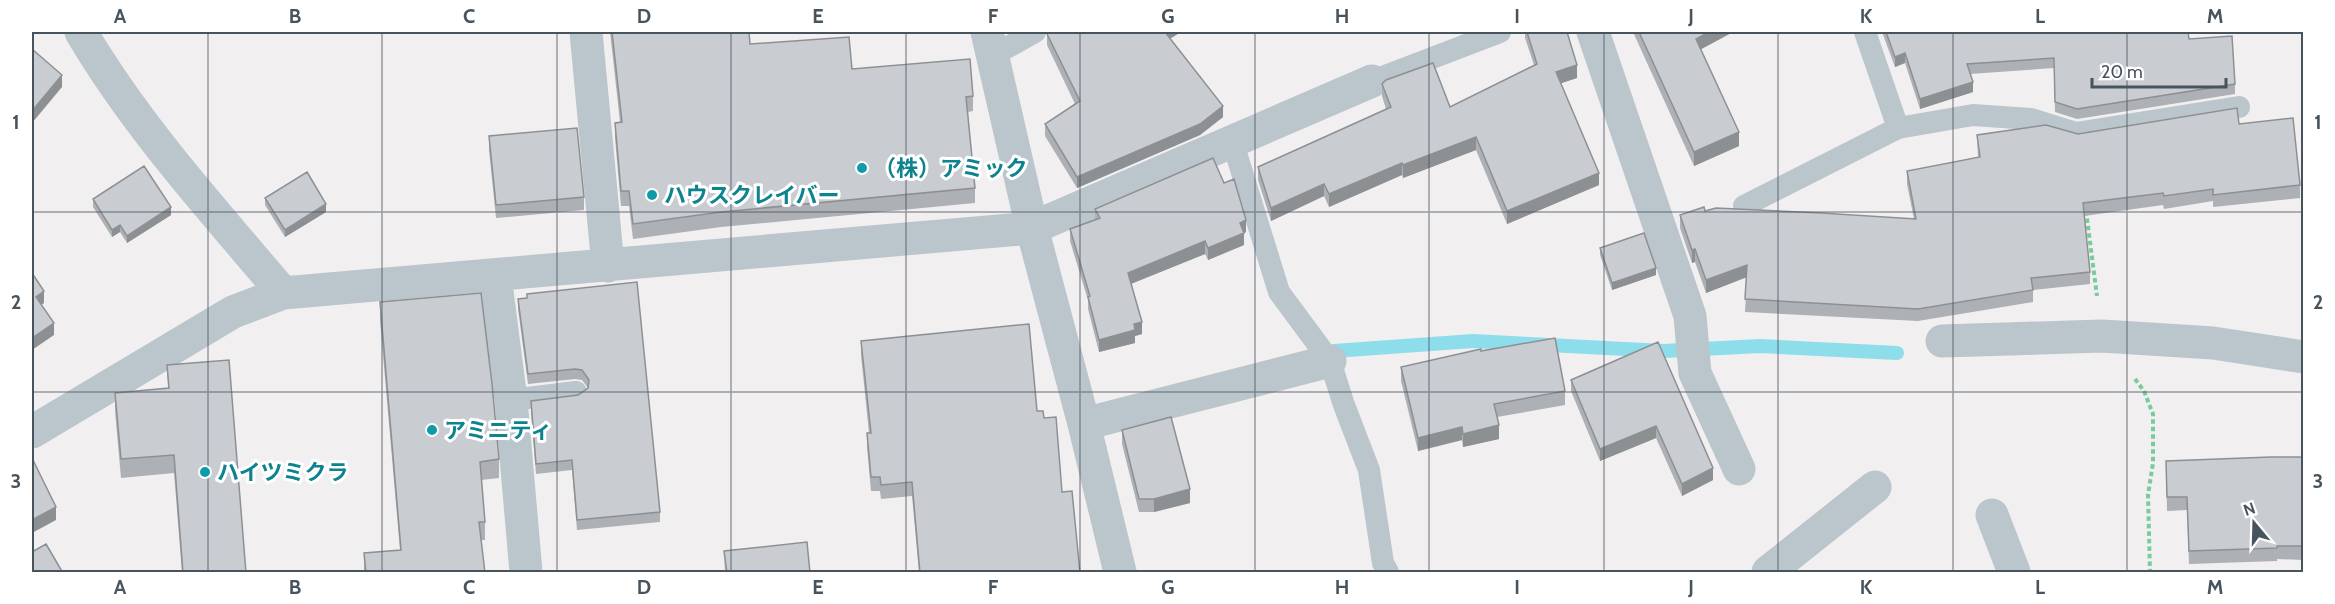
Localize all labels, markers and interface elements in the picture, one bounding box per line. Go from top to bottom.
text: A [114,4,127,28]
text: B [289,4,301,28]
text: C [463,4,475,28]
text: D [637,4,651,28]
text: E [812,4,824,28]
text: F [988,4,999,28]
text: G [1161,4,1175,28]
text: H [1335,4,1349,28]
text: I [1514,4,1520,28]
text: J [1687,4,1694,28]
text: K [1860,4,1873,28]
text: L [2035,4,2045,28]
text: M [2207,4,2223,28]
scale bar [2092,51,2226,89]
text: 20 m [2101,61,2143,83]
text: 1 [12,110,20,134]
text: 1 [2314,110,2322,134]
place label: （株）アミック [874,155,1028,182]
marker: （株）アミック [855,161,869,175]
place label: ハウスクレイバー [664,182,840,209]
marker: ハウスクレイバー [645,188,659,202]
text: 2 [11,290,21,314]
text: 2 [2313,290,2323,314]
place label: アミニティ [444,417,552,444]
marker: アミニティ [425,423,439,437]
place label: ハイツミクラ [217,459,349,486]
marker: ハイツミクラ [198,465,212,479]
text: 3 [11,469,21,493]
text: 3 [2313,469,2323,493]
north arrow [2224,493,2284,553]
text: N [2241,498,2258,520]
text: A [114,575,127,599]
text: B [289,575,301,599]
text: C [463,575,475,599]
text: D [637,575,651,599]
text: E [812,575,824,599]
text: F [988,575,999,599]
text: G [1161,575,1175,599]
text: H [1335,575,1349,599]
text: I [1514,575,1520,599]
text: J [1687,575,1694,599]
text: K [1860,575,1873,599]
text: L [2035,575,2045,599]
text: M [2207,575,2223,599]

